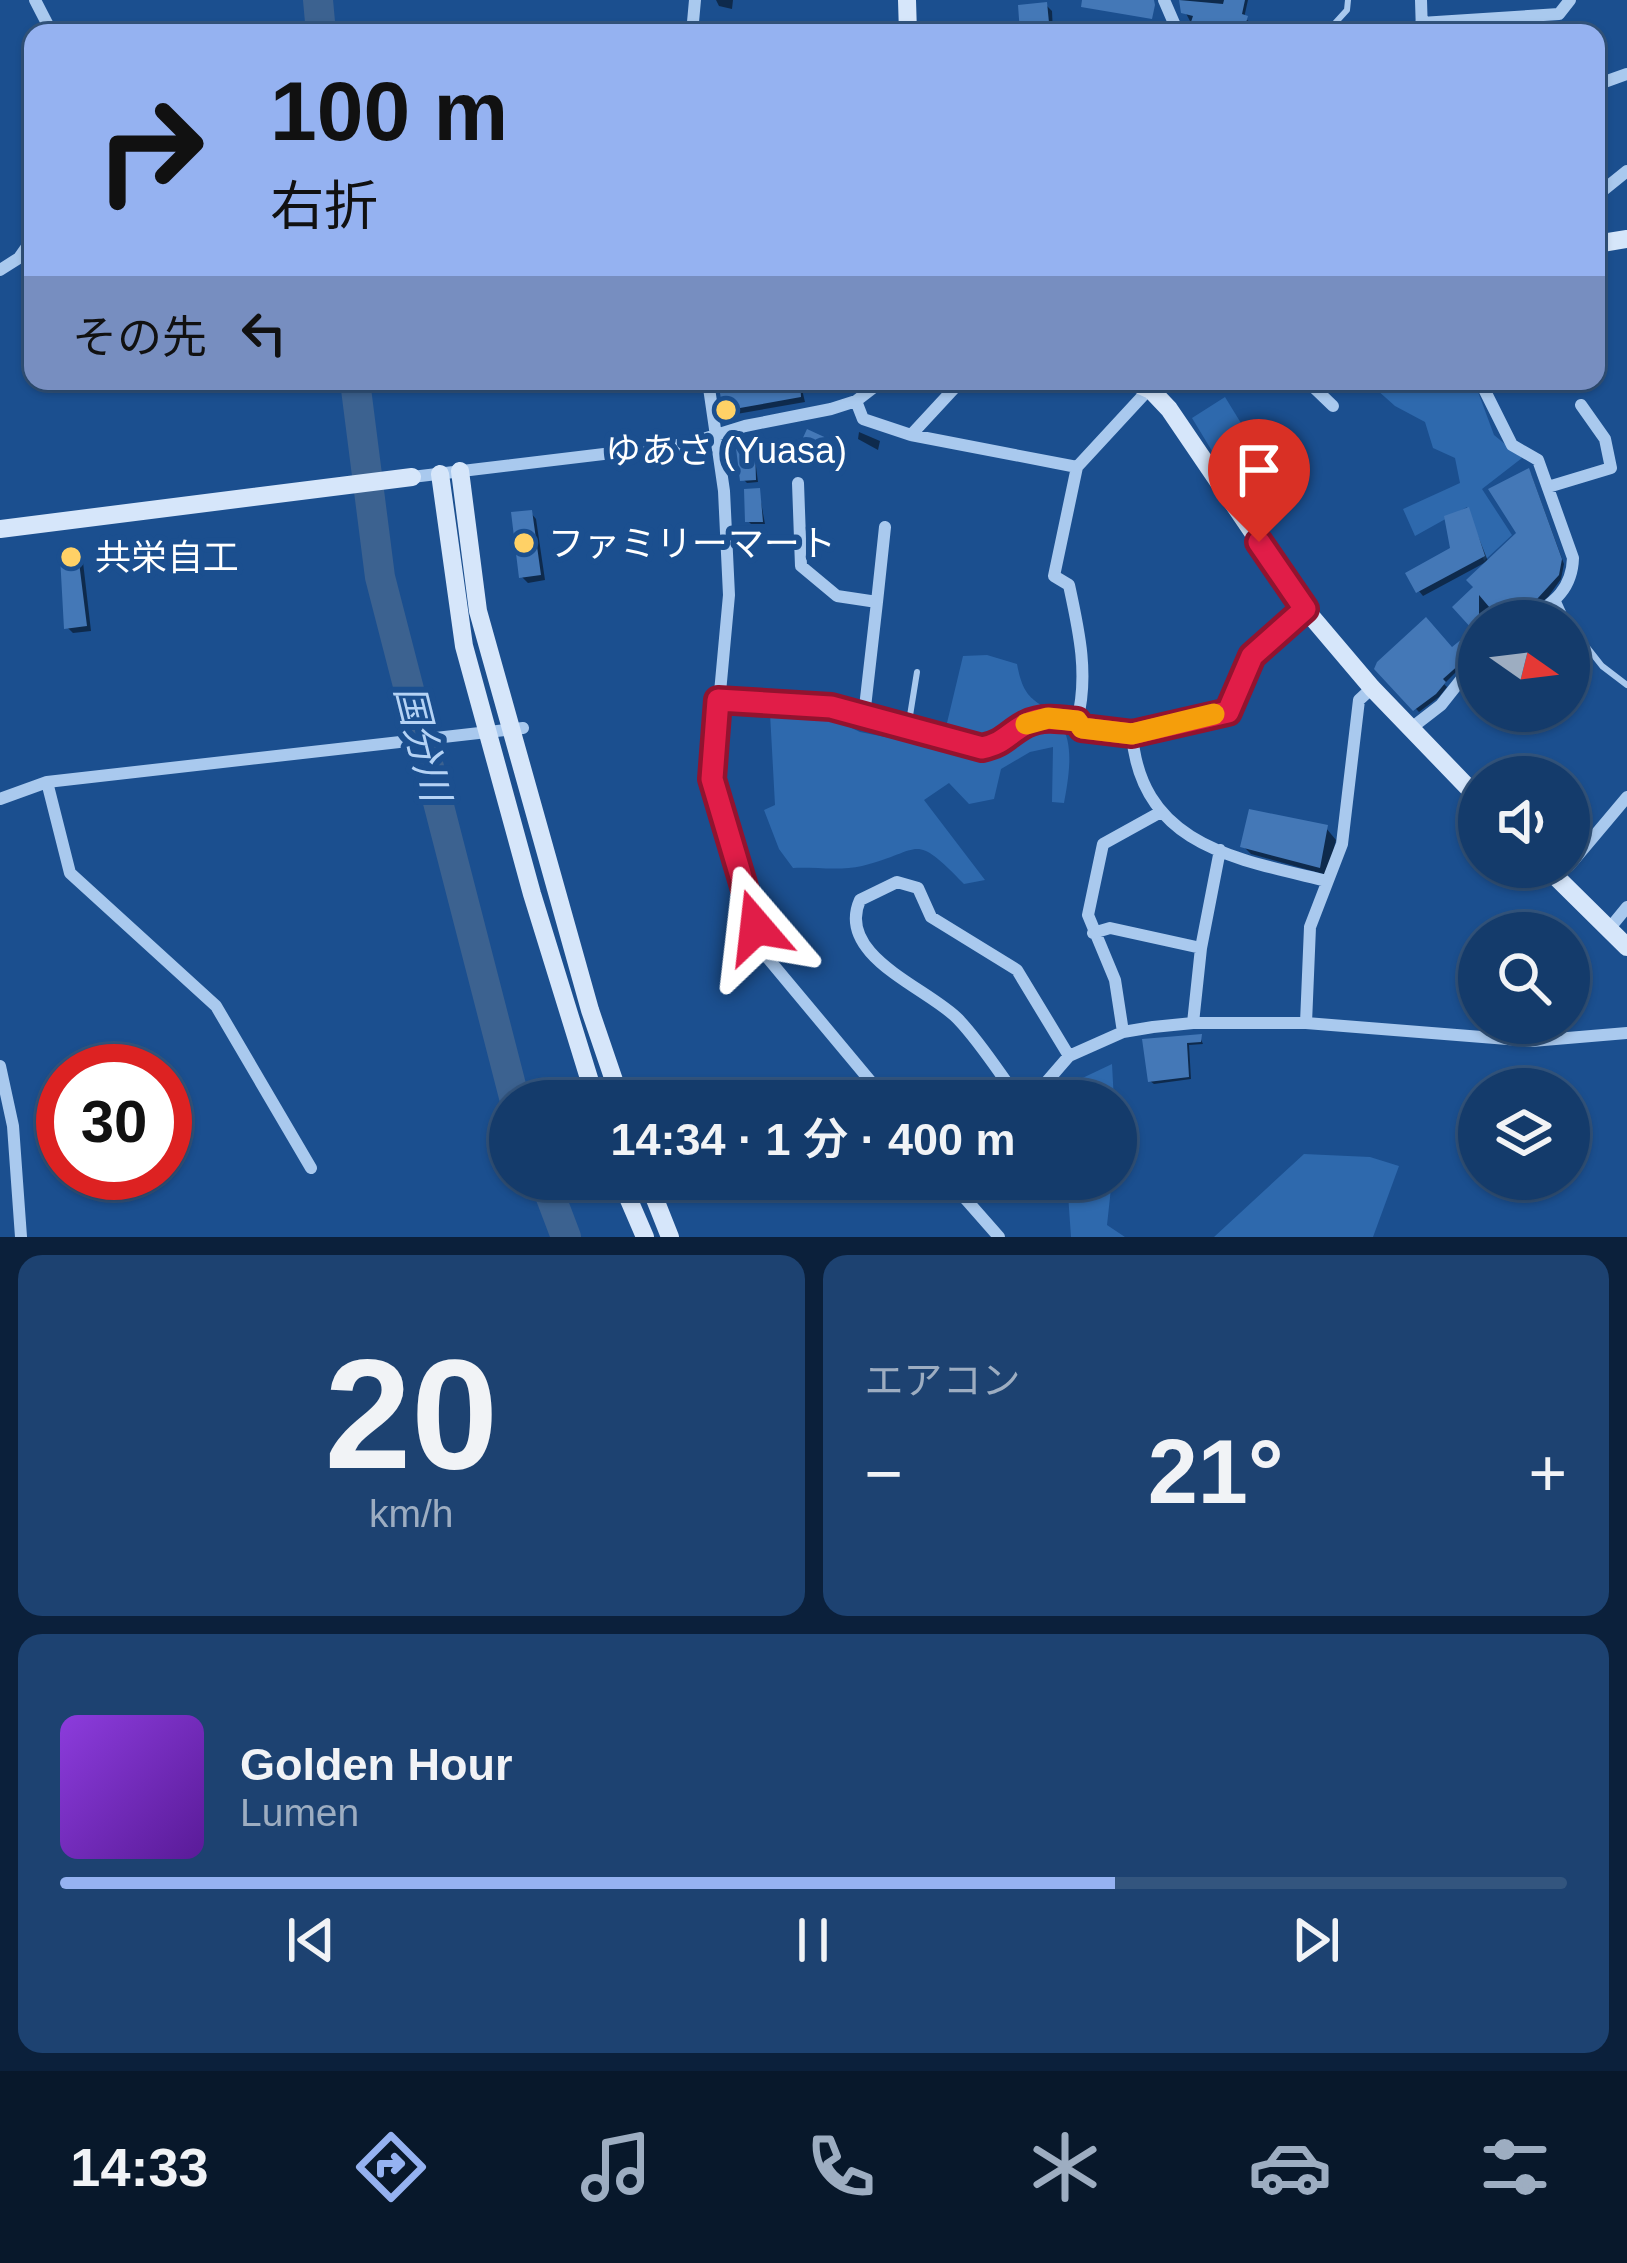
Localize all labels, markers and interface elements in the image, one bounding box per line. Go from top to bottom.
text: 100 m [270,64,508,158]
icon: right [72,72,228,228]
text: 右折 [270,176,378,236]
icon: left [231,300,297,366]
text: その先 [72,312,207,363]
marker: ゆあさ (Yuasa) [713,397,739,423]
pin [1208,419,1310,542]
place label: ゆあさ (Yuasa) [605,430,847,471]
icon: arrive [1226,437,1292,503]
place label: ファミリーマート [548,523,836,564]
marker: ファミリーマート [511,530,537,556]
place label: 共栄自工 [95,537,239,578]
marker: 共栄自工 [58,544,84,570]
north arrow [1458,600,1590,732]
map controls [1458,600,1590,1200]
water label: 国分川 [387,681,458,809]
button: sound [1458,756,1590,888]
position arrow [693,864,819,990]
button: search [1458,912,1590,1044]
speed limit sign: 30 [36,1044,192,1200]
button: layers [1458,1068,1590,1200]
text: 14:34 · 1 分 · 400 m [610,1114,1016,1165]
text: 20 [324,1327,498,1501]
text: エアコン [865,1359,1021,1402]
text: 21° [1148,1422,1284,1522]
text: − [865,1436,903,1510]
text: + [1528,1436,1567,1510]
text: km/h [369,1492,454,1535]
text: Golden Hour [240,1739,512,1790]
text: Lumen [240,1791,359,1834]
icon: previous [278,1907,344,1973]
icon: pause [780,1907,846,1973]
icon: next [1283,1907,1349,1973]
icon: directions [349,2125,433,2209]
icon: music [574,2125,658,2209]
icon: phone [799,2125,883,2209]
icon: climate [1023,2125,1107,2209]
icon: car [1248,2125,1332,2209]
icon: filters [1473,2125,1557,2209]
text: 14:33 [70,2137,208,2197]

